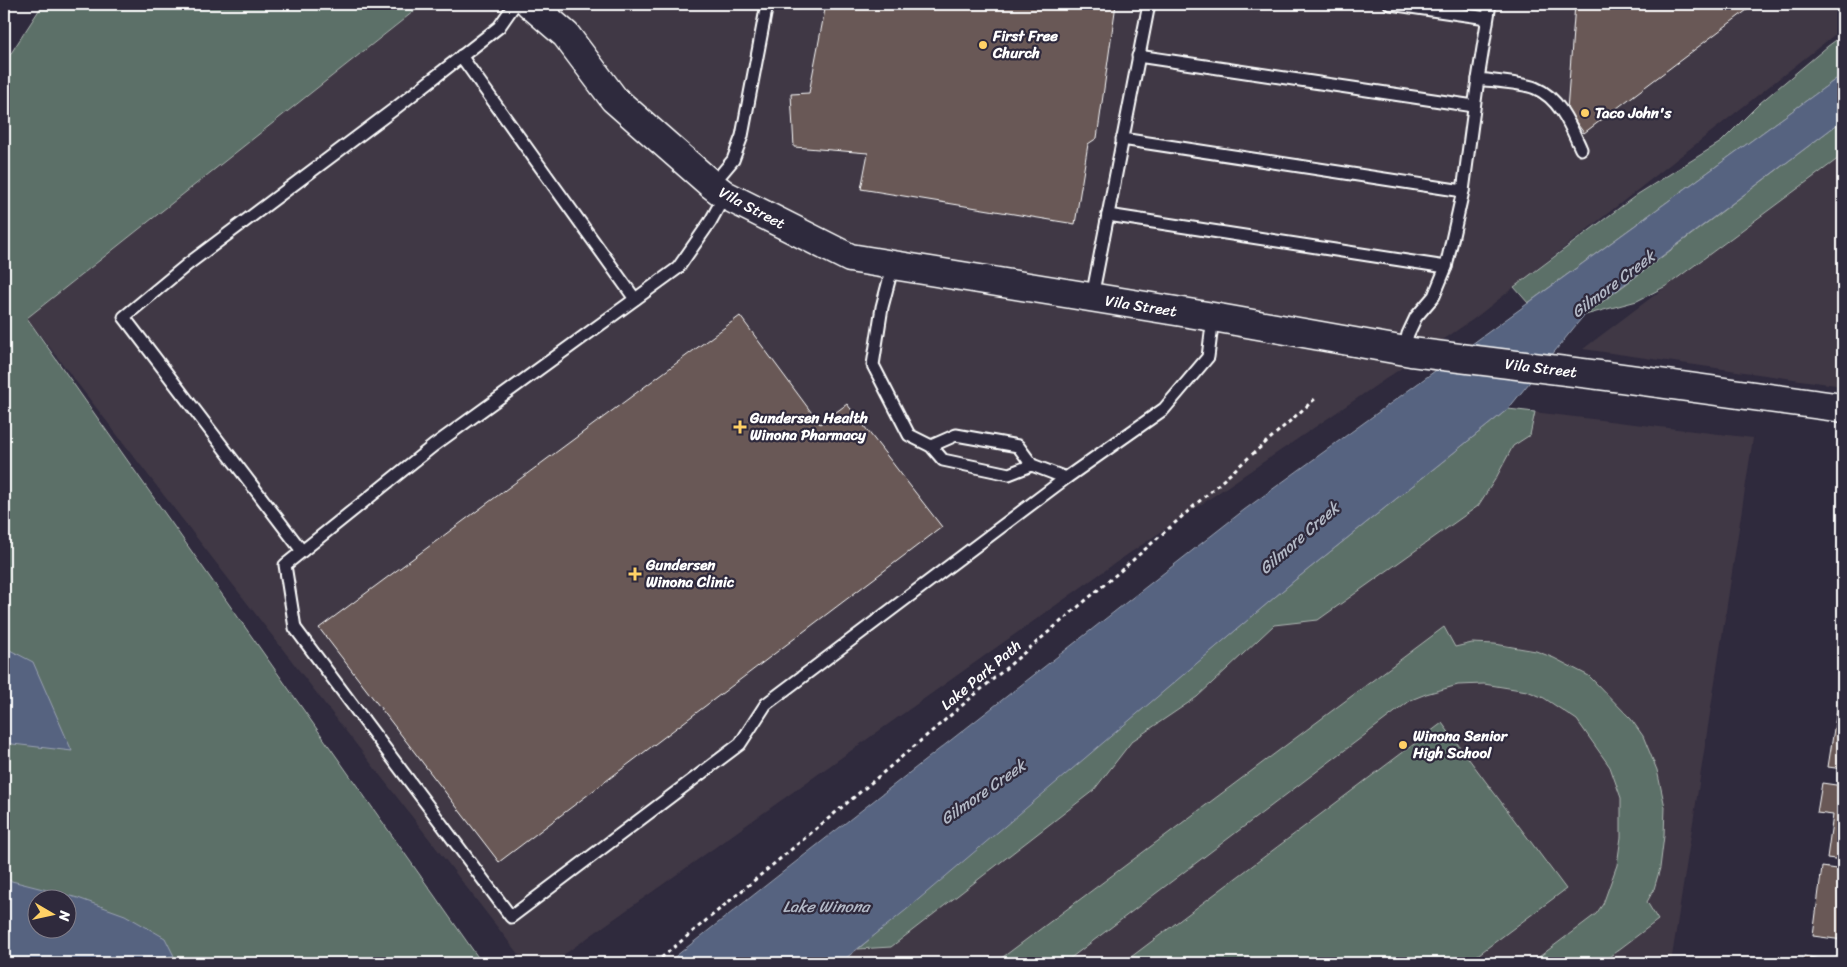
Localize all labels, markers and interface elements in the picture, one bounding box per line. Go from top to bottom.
place label: First Free Church [992,23,1058,66]
marker: First Free Church [977,39,989,51]
place label: Taco John's [1595,100,1673,126]
marker: Taco John's [1579,107,1591,119]
street label: Vila Street [714,180,790,237]
water label: Gilmore Creek [1565,241,1663,325]
street label: Vila Street [1103,287,1179,325]
street label: Vila Street [1503,351,1579,385]
place label: Gundersen Health Winona Pharmacy [749,405,868,448]
marker: Gundersen Health Winona Pharmacy [734,421,746,433]
water label: Gilmore Creek [1252,493,1348,582]
place label: Gundersen Winona Clinic [645,552,735,595]
marker: Gundersen Winona Clinic [628,567,642,581]
street label: Lake Park Path [935,633,1027,717]
place label: Winona Senior High School [1412,723,1509,766]
marker: Winona Senior High School [1397,739,1409,751]
water label: Gilmore Creek [934,750,1034,832]
north arrow [28,890,78,940]
water label: Lake Winona [783,892,871,921]
text: N [51,908,78,923]

